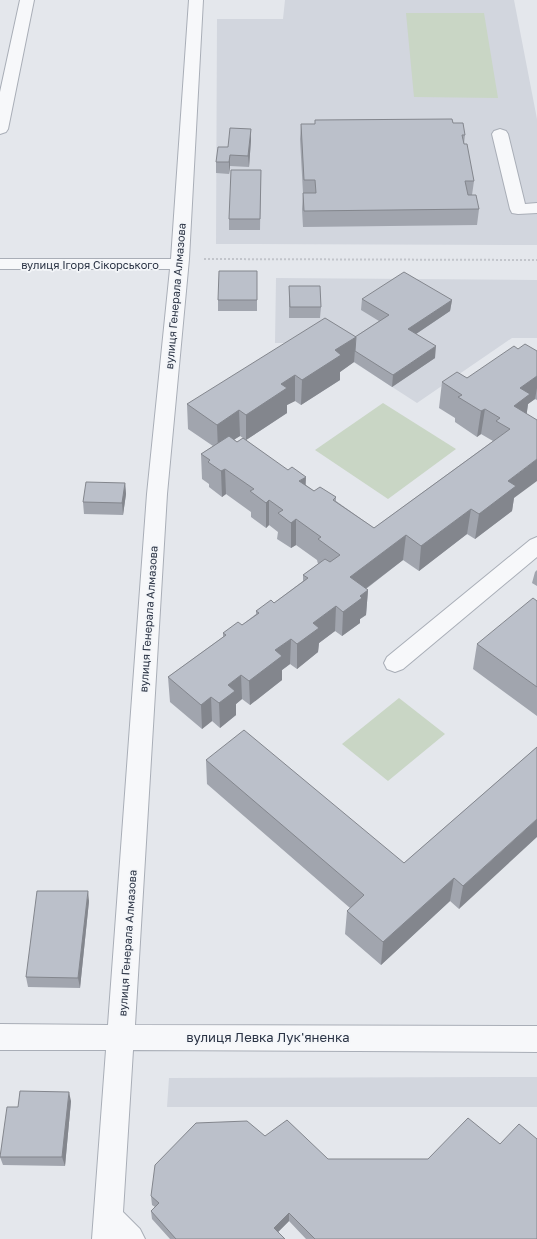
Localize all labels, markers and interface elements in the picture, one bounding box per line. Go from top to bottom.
street label: вулиця Генерала Алмазова [162,222,188,370]
street label: вулиця Ігоря Сікорського [21,258,159,271]
street label: вулиця Генерала Алмазова [136,545,160,693]
street label: вулиця Генерала Алмазова [115,869,139,1017]
street label: вулиця Левка Лук'яненка [186,1029,350,1045]

